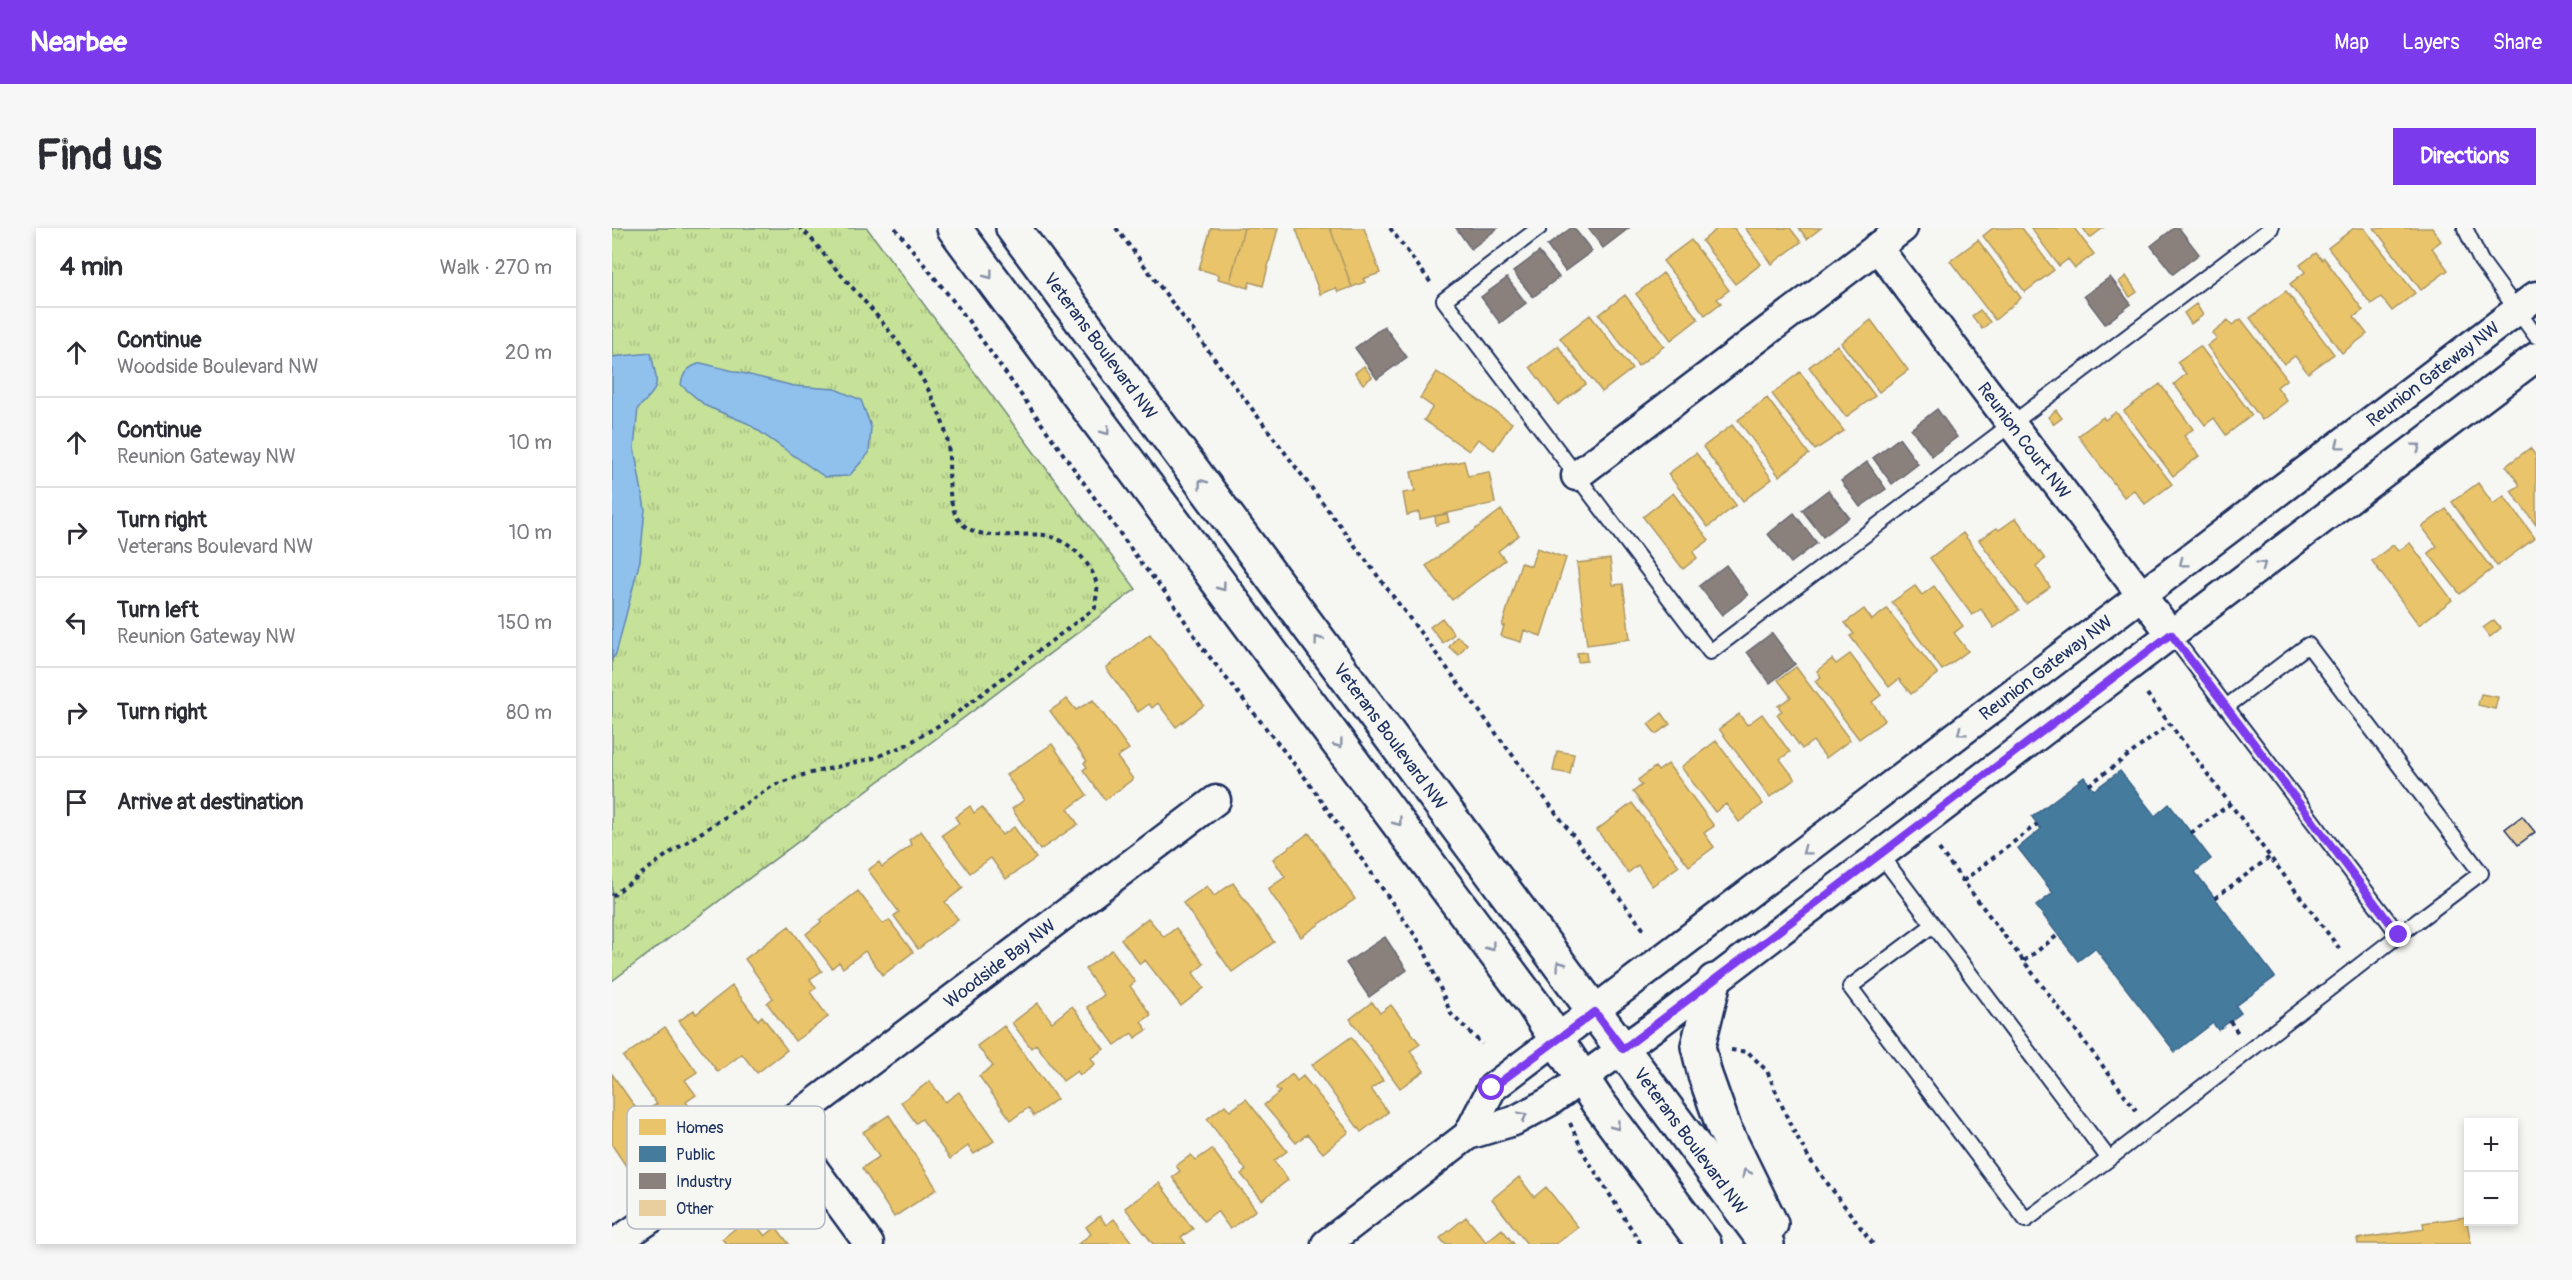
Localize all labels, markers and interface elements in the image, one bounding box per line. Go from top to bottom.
text: Nearbee [30,25,127,60]
text: Map [2334,29,2369,56]
text: Layers [2402,29,2460,56]
text: Share [2493,29,2542,56]
button: Directions [2393,128,2536,185]
text: Find us [36,130,162,182]
text: 4 min [60,251,123,283]
text: Walk · 270 m [440,255,552,280]
one-way arrow [982,268,993,279]
street label: Veterans Boulevard NW [1039,268,1163,424]
street label: Reunion Gateway NW [2362,316,2504,432]
text: Continue [117,326,201,354]
icon: ahead [60,336,93,369]
text: 20 m [505,340,552,365]
text: Woodside Boulevard NW [117,354,319,379]
street label: Reunion Court NW [1972,378,2076,503]
text: Continue [117,416,201,444]
one-way arrow [1098,424,1109,435]
icon: ahead [60,426,93,459]
text: 10 m [508,430,552,455]
one-way arrow [2334,438,2345,449]
one-way arrow [2411,443,2422,454]
text: Reunion Gateway NW [117,444,296,469]
one-way arrow [1198,479,1209,490]
text: Turn right [117,506,207,534]
icon: right [60,516,93,549]
text: 10 m [508,520,552,545]
text: Veterans Boulevard NW [117,534,313,559]
one-way arrow [2179,556,2190,567]
one-way arrow [2255,561,2266,572]
one-way arrow [1215,581,1226,592]
text: Turn left [117,596,199,624]
icon: left [60,606,93,639]
text: 150 m [498,610,552,635]
street label: Reunion Gateway NW [1975,610,2117,726]
text: Reunion Gateway NW [117,624,296,649]
one-way arrow [1315,635,1326,646]
street label: Veterans Boulevard NW [1328,658,1452,814]
icon: right [60,696,93,729]
text: Turn right [117,698,207,726]
text: 80 m [506,700,552,725]
one-way arrow [1957,725,1968,736]
one-way arrow [1332,737,1343,748]
icon: arrive [60,786,93,819]
text: Arrive at destination [117,788,303,816]
one-way arrow [1391,816,1402,827]
one-way arrow [1802,843,1813,854]
street label: Woodside Bay NW [939,914,1060,1013]
route end [2385,921,2411,947]
one-way arrow [1484,941,1495,952]
one-way arrow [1556,960,1567,971]
street label: Veterans Boulevard NW [1629,1063,1753,1219]
route start [1478,1074,1504,1100]
legend [627,1106,825,1229]
one-way arrow [1517,1112,1527,1123]
text: Homes [676,1118,724,1138]
map controls [2464,1118,2518,1226]
button: + [2464,1118,2518,1172]
one-way arrow [1609,1120,1620,1131]
text: Public [676,1145,716,1165]
one-way arrow [1742,1168,1754,1179]
text: Industry [676,1172,732,1192]
button: − [2464,1172,2518,1226]
text: Other [676,1199,714,1219]

